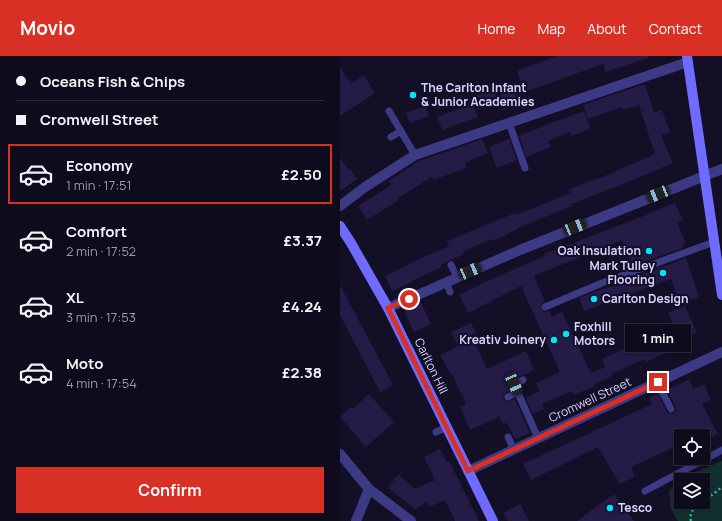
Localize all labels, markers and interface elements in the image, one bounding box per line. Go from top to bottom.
text: Movio [20,15,75,41]
text: Home [478,19,515,38]
text: Map [537,19,565,38]
text: About [587,19,627,38]
text: Contact [649,19,702,38]
text: Oceans Fish & Chips [40,71,185,92]
place label: The Carlton Infant & Junior Academies [421,79,535,110]
marker: The Carlton Infant & Junior Academies [408,90,418,100]
text: Cromwell Street [40,109,159,130]
text: Economy [66,155,133,176]
icon: car [18,156,54,192]
text: £2.50 [281,164,322,185]
text: 1 min · 17:51 [66,176,132,194]
car [645,184,671,204]
car [562,217,588,237]
text: Comfort [66,221,127,242]
icon: car [18,222,54,258]
text: £3.37 [283,230,322,251]
text: 2 min · 17:52 [66,242,136,260]
place label: Oak Insulation [558,242,641,259]
marker: Oak Insulation [644,246,654,256]
place label: Mark Tulley Flooring [589,257,655,288]
car [457,261,483,281]
marker: Mark Tulley Flooring [658,268,668,278]
text: XL [66,287,84,308]
icon: car [18,288,54,324]
route start [400,290,418,308]
place label: Carlton Design [602,290,689,307]
marker: Carlton Design [589,294,599,304]
text: £4.24 [282,296,322,317]
text: 3 min · 17:53 [66,308,136,326]
place label: Foxhill Motors [574,318,616,349]
callout: 1 min [625,324,691,352]
marker: Foxhill Motors [561,329,571,339]
text: 1 min [642,329,674,347]
place label: Kreativ Joinery [459,331,546,348]
street label: Carlton Hill [411,335,452,397]
marker: Kreativ Joinery [549,335,559,345]
text: Moto [66,353,103,374]
icon: car [18,354,54,390]
text: £2.38 [282,362,322,383]
car [504,371,524,397]
street label: Cromwell Street [546,373,634,426]
route end [649,373,667,391]
text: 4 min · 17:54 [66,374,137,392]
map controls [674,429,710,509]
button: locate [674,429,710,465]
button: Confirm [16,467,324,513]
button: layers [674,473,710,509]
place label: Tesco [618,499,652,516]
marker: Tesco [605,503,615,513]

